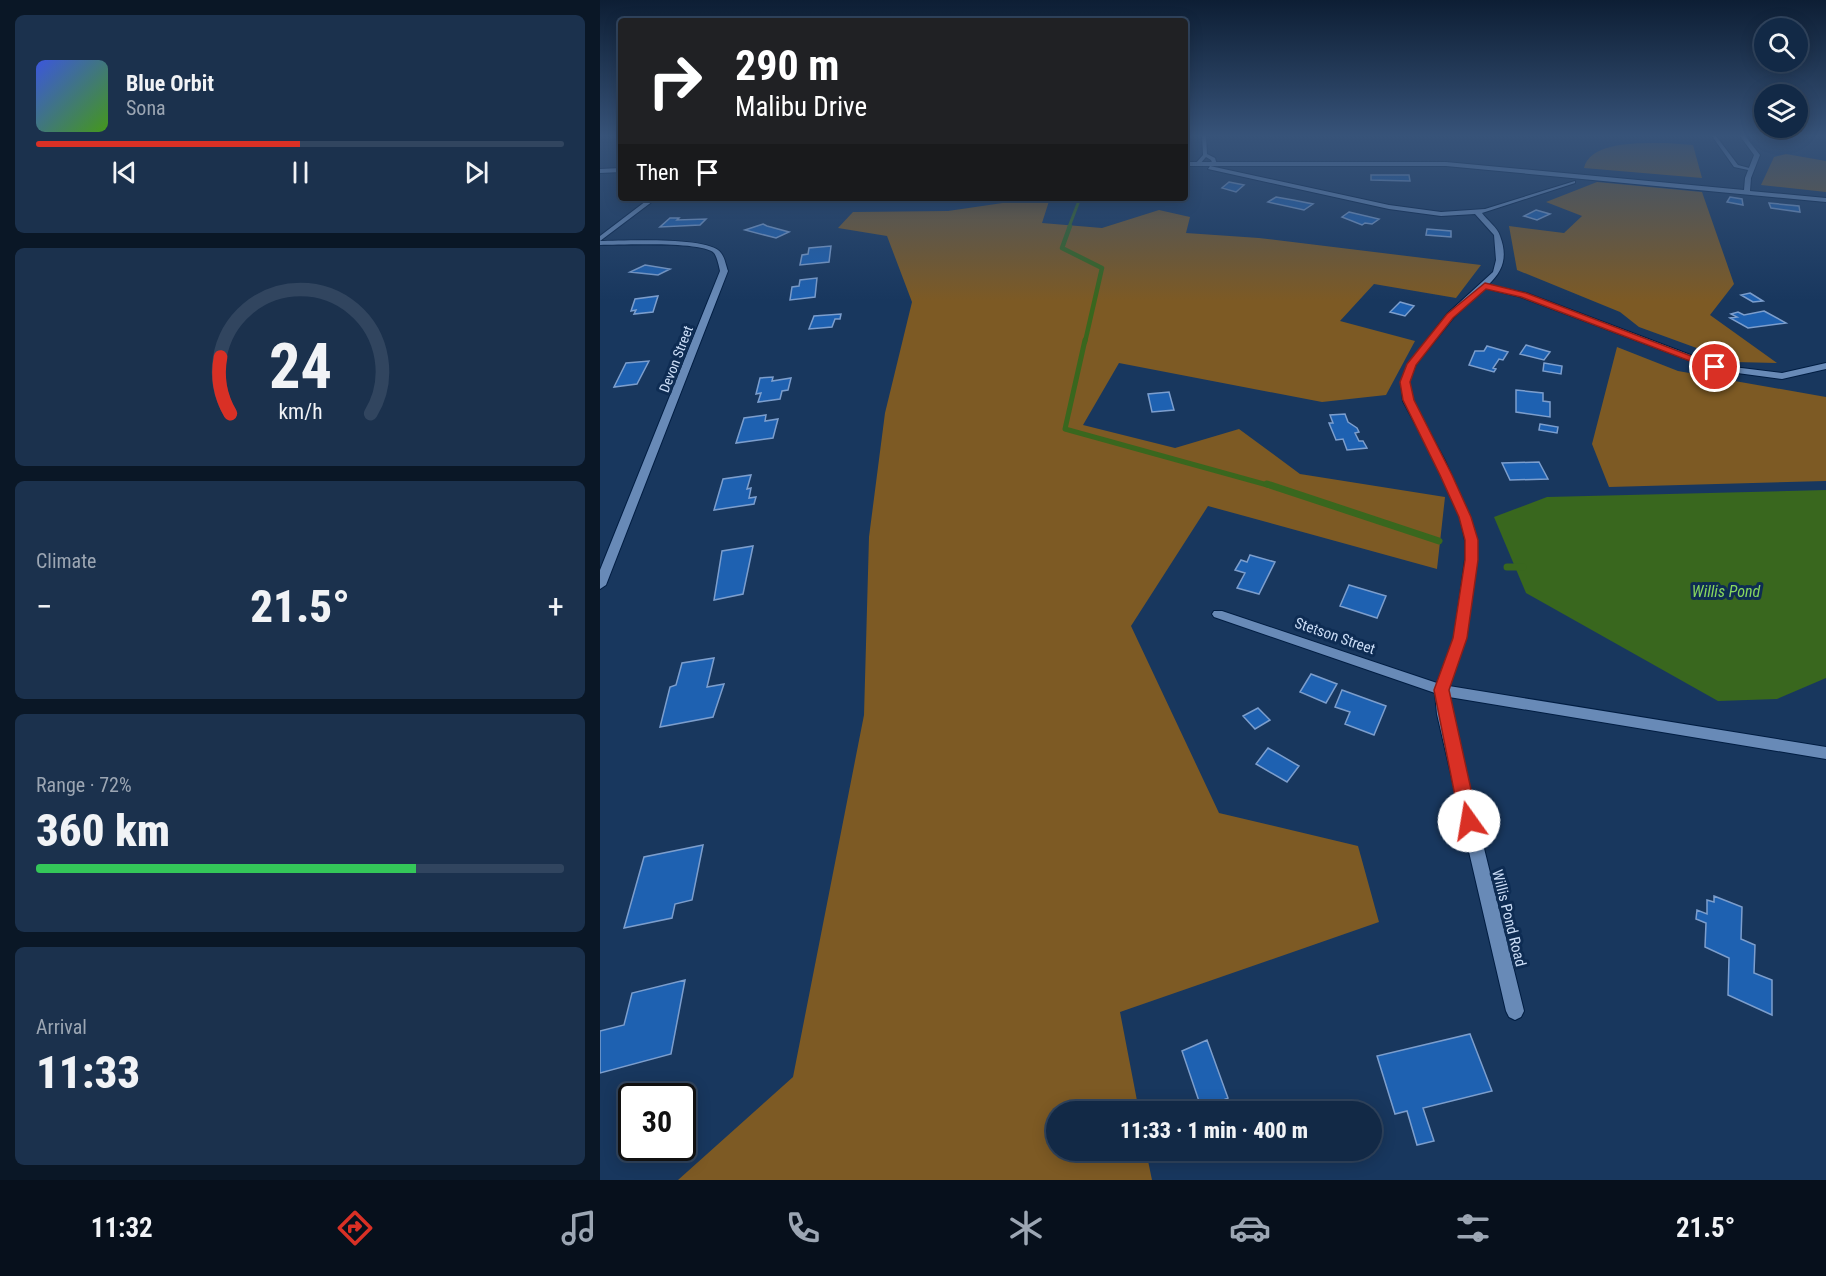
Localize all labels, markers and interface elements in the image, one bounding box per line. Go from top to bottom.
map controls [1754,18,1808,138]
button: search [1754,18,1808,72]
text: 290 m [735,41,840,90]
icon: right [636,42,714,120]
text: Blue Orbit [126,71,214,96]
button: layers [1754,84,1808,138]
text: Malibu Drive [735,91,867,123]
text: Sona [126,96,166,120]
icon: previous [108,156,141,189]
icon: pause [284,156,317,189]
icon: next [460,156,493,189]
icon: arrive [691,156,724,189]
text: Then [636,160,679,185]
street label: Devon Street [656,323,696,395]
text: 24 [268,330,332,403]
pin [1689,341,1740,392]
icon: arrive [1698,350,1731,383]
text: km/h [278,399,322,424]
text: Climate [36,549,96,573]
text: 21.5° [250,580,350,633]
water label: Willis Pond [1692,582,1760,601]
text: − [36,587,53,626]
text: + [548,587,564,626]
street label: Stetson Street [1292,614,1378,658]
text: Range · 72% [36,773,132,797]
position arrow [1437,789,1501,853]
text: 360 km [36,804,170,857]
street label: Willis Pond Road [1488,868,1530,968]
text: Arrival [36,1015,87,1039]
text: 11:33 [36,1046,140,1099]
speed limit sign: 30 [618,1083,696,1161]
text: 11:33 · 1 min · 400 m [1120,1118,1308,1143]
icon: directions [334,1207,376,1249]
icon: music [558,1207,600,1249]
icon: phone [782,1207,824,1249]
icon: climate [1005,1207,1047,1249]
icon: car [1229,1207,1271,1249]
icon: filters [1452,1207,1494,1249]
text: 11:32 [91,1212,153,1244]
text: 21.5° [1676,1212,1735,1244]

